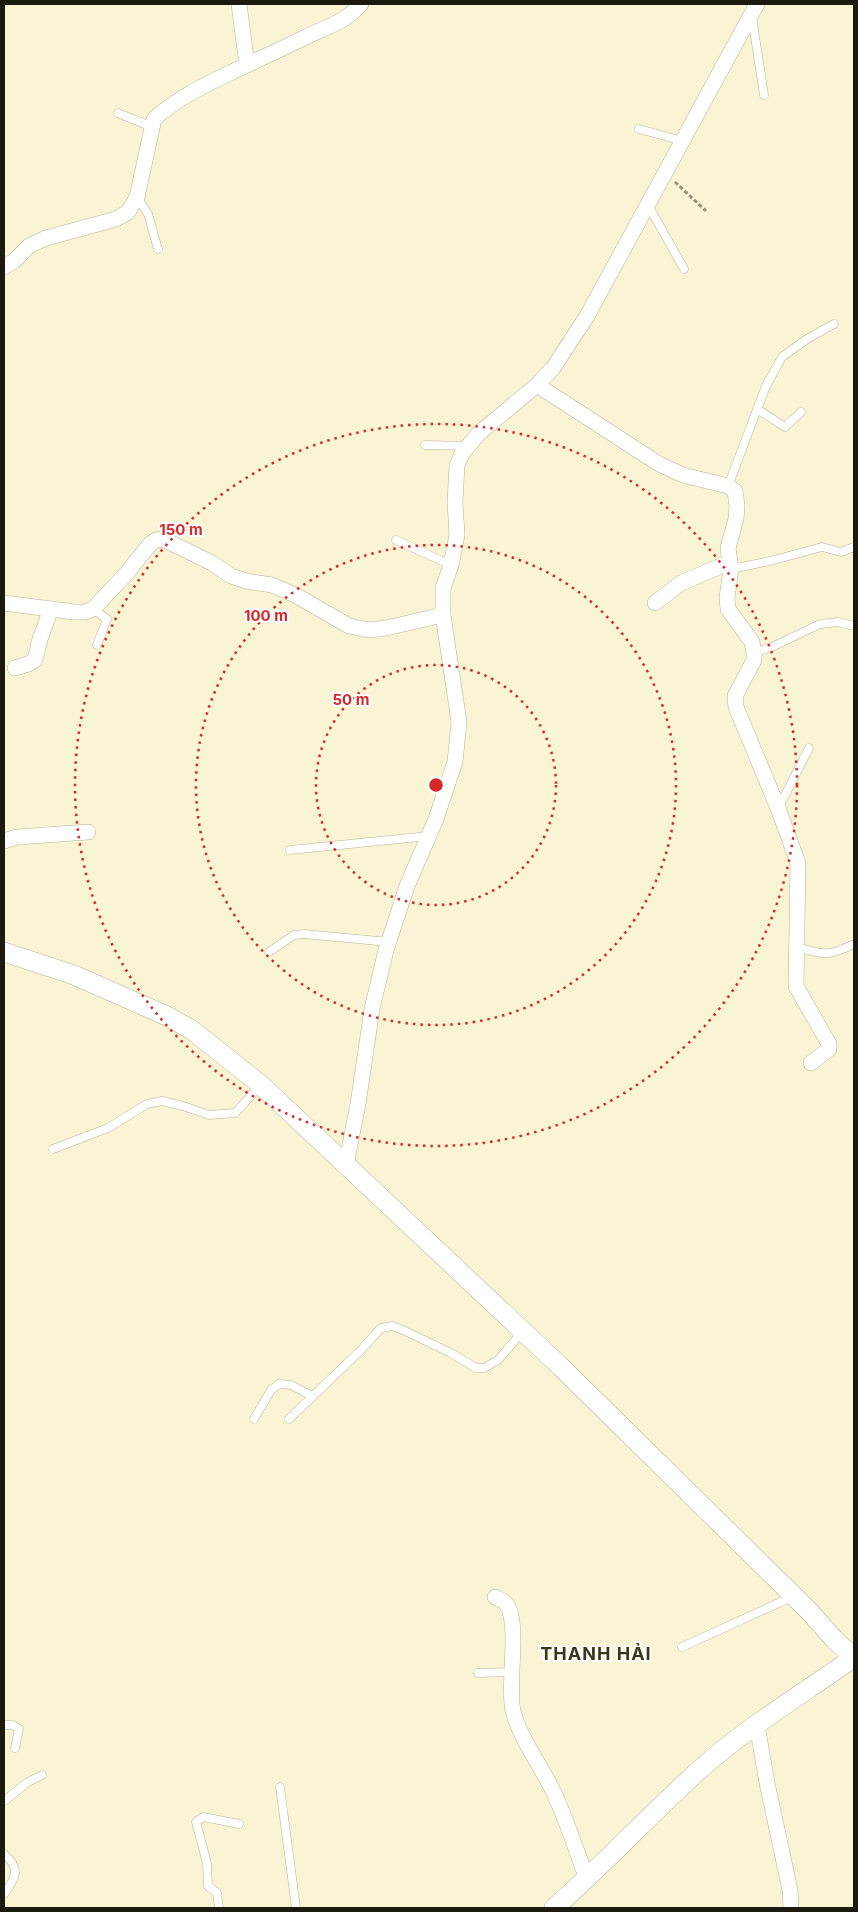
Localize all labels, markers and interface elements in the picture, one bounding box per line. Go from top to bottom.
text: 150 m [159,520,203,539]
text: 100 m [244,606,288,625]
text: 50 m [333,690,369,709]
centre of rings [427,776,445,794]
district label: THANH HẢI [540,1643,652,1664]

